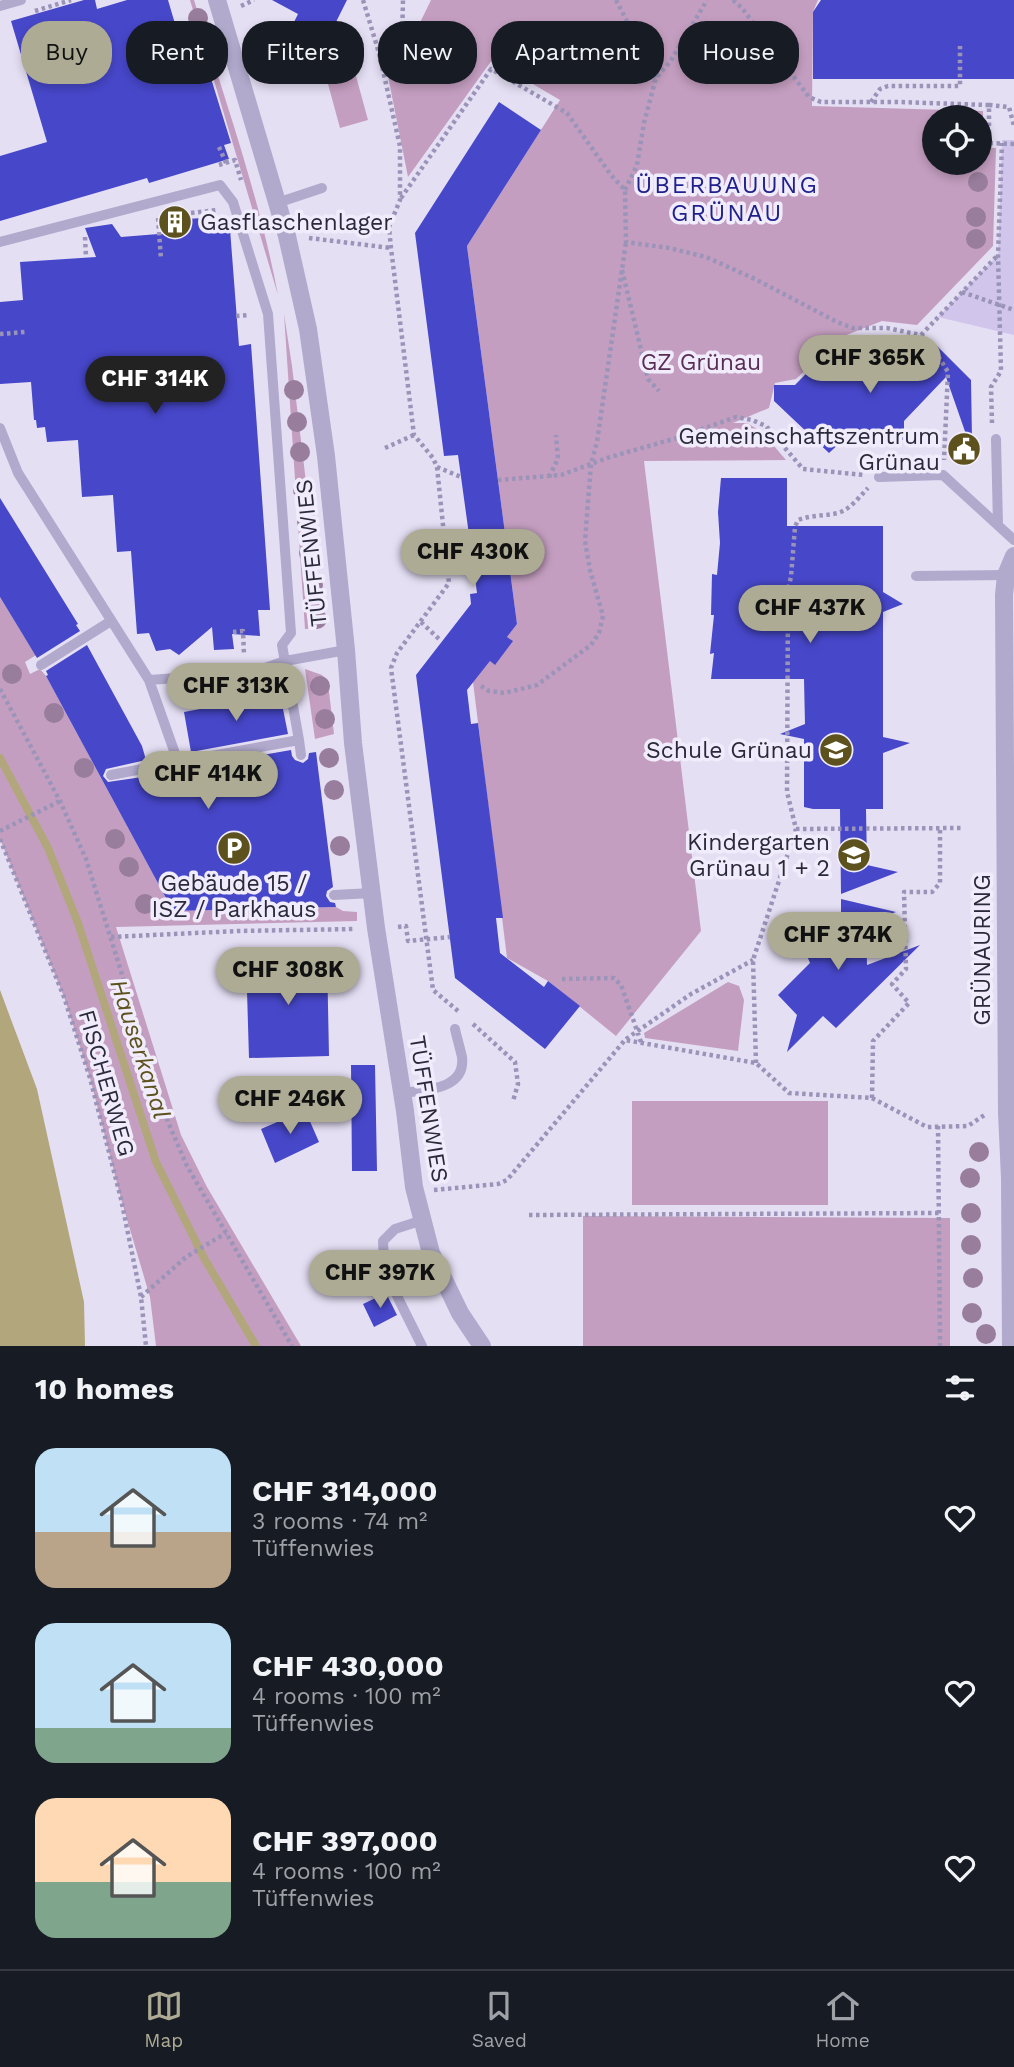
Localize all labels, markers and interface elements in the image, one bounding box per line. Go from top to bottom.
chip: Buy [21,21,112,84]
chip: Rent [126,21,228,84]
chip: Filters [242,21,364,84]
chip: New [378,21,477,84]
chip: Apartment [491,21,664,84]
chip: House [678,21,799,84]
map controls [922,105,992,175]
button: locate [922,105,992,175]
district label: ÜBERBAUUNG GRÜNAU [635,171,819,227]
building icon: Gasflaschenlager [156,203,194,241]
place label: Gasflaschenlager [200,209,393,236]
pin: CHF 365K [798,336,942,395]
text: CHF 365K [815,344,925,371]
park label: GZ Grünau [641,349,761,376]
pin: CHF 314K [83,356,227,416]
text: CHF 314K [101,365,209,392]
place label: Gemeinschaftszentrum Grünau [678,423,940,476]
public building icon: Gemeinschaftszentrum Grünau [945,430,983,468]
street label: TÜFFENWIES [290,478,333,628]
pin: CHF 430K [401,530,545,589]
text: CHF 430K [417,538,529,565]
pin: CHF 437K [738,586,882,645]
text: CHF 437K [755,594,865,621]
pin: CHF 313K [164,664,308,723]
text: CHF 313K [183,672,289,699]
school or university icon: Schule Grünau [817,731,855,769]
place label: Schule Grünau [646,737,812,764]
pin: CHF 414K [136,752,280,811]
text: CHF 414K [154,760,262,787]
parking icon: Gebäude 15 / ISZ / Parkhaus [215,829,253,867]
place label: Kindergarten Grünau 1 + 2 [687,829,830,882]
school or university icon: Kindergarten Grünau 1 + 2 [835,836,873,874]
place label: Gebäude 15 / ISZ / Parkhaus [152,870,316,923]
street label: GRÜNAURING [969,874,996,1026]
pin: CHF 374K [766,912,910,972]
text: CHF 374K [784,921,893,948]
pin: CHF 308K [216,948,360,1007]
text: CHF 308K [232,956,344,983]
water label: Hauserkanal [104,976,176,1122]
street label: FISCHERWEG [73,1007,140,1160]
street label: TÜFFENWIES [404,1034,453,1184]
pin: CHF 246K [218,1076,362,1136]
text: CHF 246K [234,1085,346,1112]
pin: CHF 397K [308,1250,452,1310]
text: CHF 397K [325,1259,435,1286]
icon: filters [941,1369,979,1407]
text: 10 homes [35,1371,174,1406]
text: CHF 314,000 [252,1473,438,1508]
icon: home [91,1476,175,1560]
icon: heart [941,1499,979,1537]
text: 3 rooms · 74 m² [252,1508,427,1535]
text: Tüffenwies [252,1535,374,1562]
text: CHF 430,000 [252,1648,444,1683]
icon: home [91,1651,175,1735]
icon: heart [941,1674,979,1712]
text: 4 rooms · 100 m² [252,1683,441,1710]
text: Tüffenwies [252,1710,374,1737]
text: CHF 397,000 [252,1823,438,1858]
icon: home [91,1826,175,1910]
icon: heart [941,1849,979,1887]
text: 4 rooms · 100 m² [252,1858,441,1885]
text: Tüffenwies [252,1885,374,1912]
tab: Map [144,1987,183,2052]
tab: Saved [472,1987,527,2052]
tab: Home [815,1987,870,2052]

